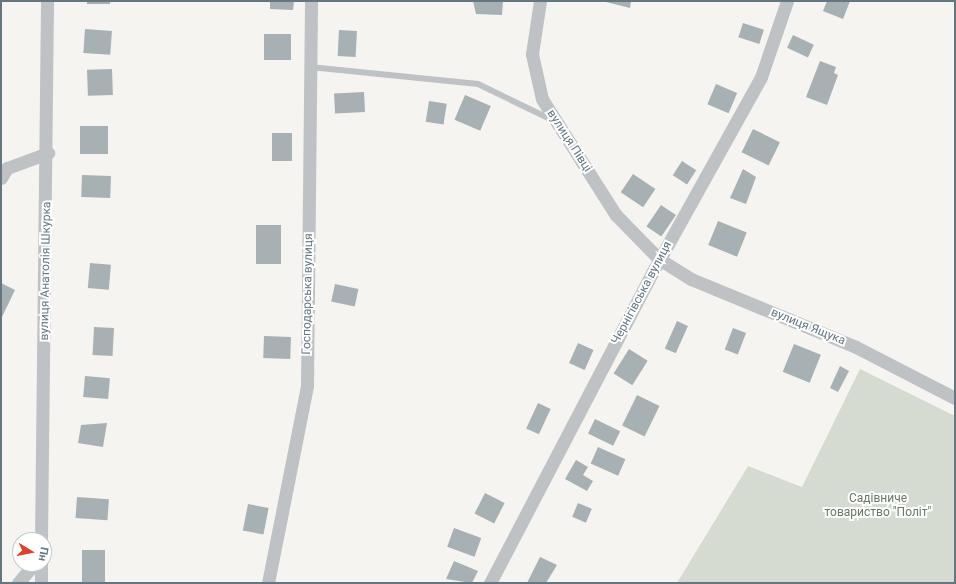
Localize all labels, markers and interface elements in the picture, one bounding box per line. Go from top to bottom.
street label: вулиця Півці [544,107,594,175]
street label: вулиця Анатолія Шкурка [38,201,54,341]
street label: Господарська вулиця [300,233,316,355]
street label: Чернігівська вулиця [609,239,675,347]
street label: вулиця Ящука [769,306,847,348]
park label: Садівниче товариство "Політ" [825,492,931,520]
north arrow [12,532,52,572]
text: Пн [36,546,51,562]

